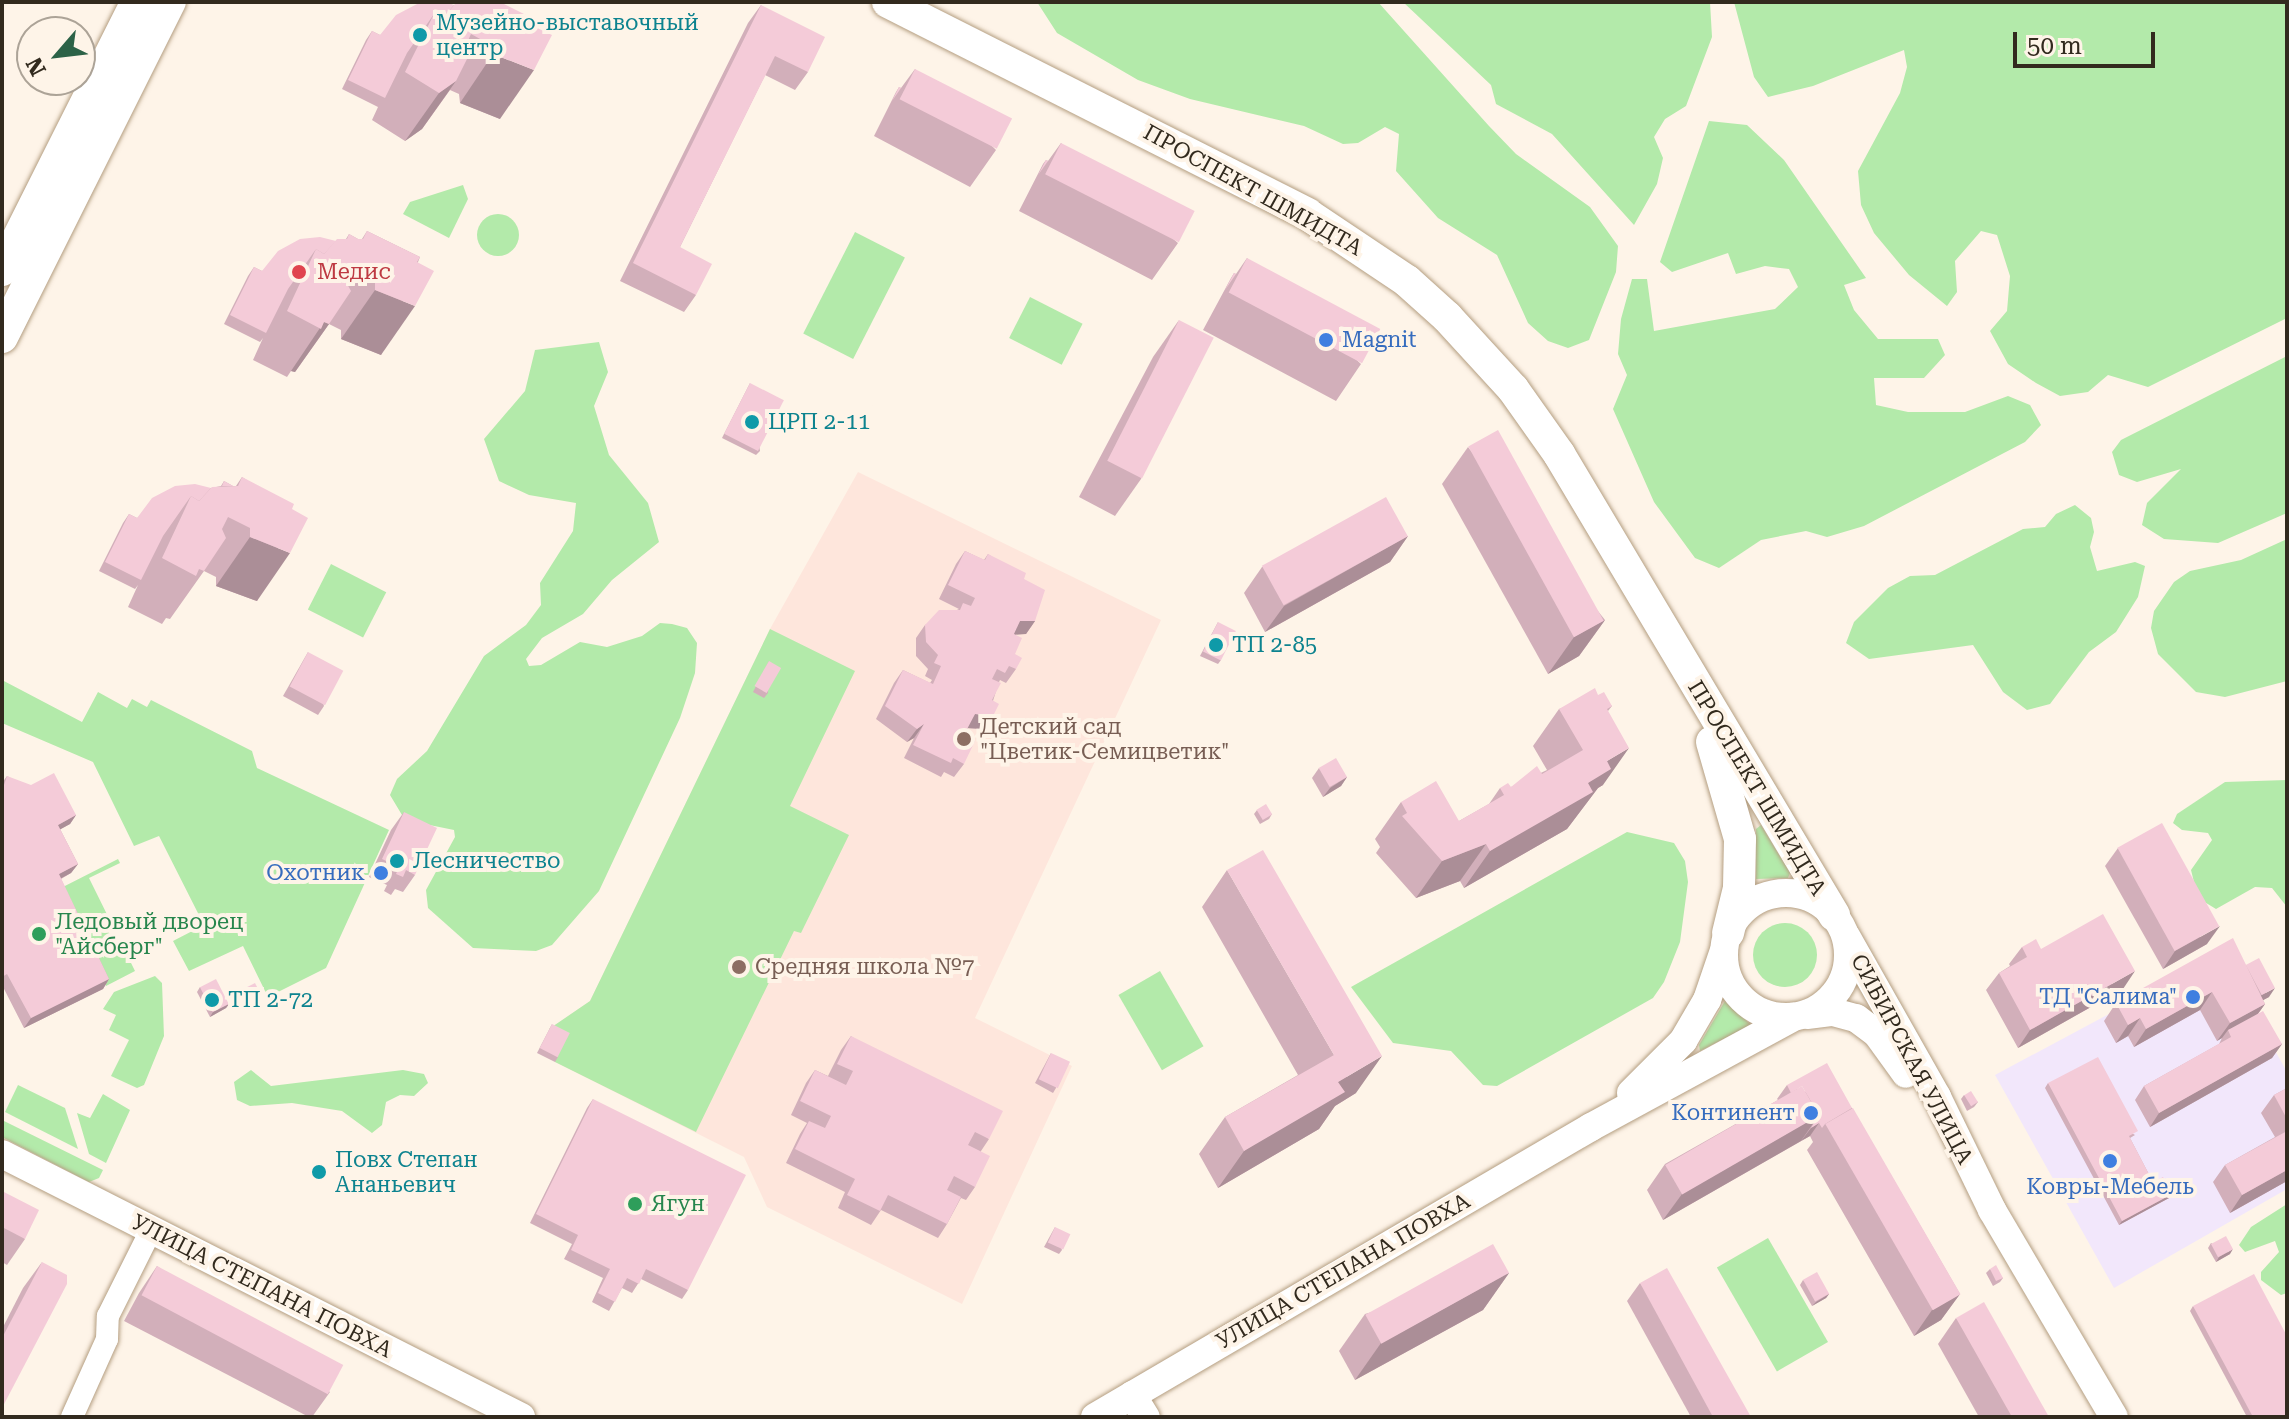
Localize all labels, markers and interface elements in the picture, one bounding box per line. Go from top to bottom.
place label: Музейно-выставочный центр [436,9,699,60]
north arrow [16,16,96,96]
scale bar [2017,16,2159,66]
marker: Музейно-выставочный центр [411,26,429,44]
text: 50 m [2027,32,2082,60]
text: N [21,53,51,80]
street label: ПРОСПЕКТ ШМИДТА [1139,119,1367,261]
place label: Медис [317,259,391,285]
marker: Медис [288,261,310,283]
place label: Magnit [1342,327,1417,353]
marker: Magnit [1317,331,1335,349]
place label: ЦРП 2-11 [768,409,870,435]
marker: ЦРП 2-11 [743,413,761,431]
place label: ТП 2-85 [1232,632,1317,658]
marker: ТП 2-85 [1207,636,1225,654]
street label: ПРОСПЕКТ ШМИДТА [1682,676,1832,900]
place label: Детский сад "Цветик-Семицветик" [980,713,1229,764]
marker: Детский сад "Цветик-Семицветик" [955,730,973,748]
place label: Лесничество [413,848,560,874]
marker: Лесничество [388,852,406,870]
place label: Охотник [266,860,365,886]
marker: Охотник [372,864,390,882]
place label: Ледовый дворец "Айсберг" [55,908,243,960]
marker: Ледовый дворец "Айсберг" [30,925,48,943]
street label: СИБИРСКАЯ УЛИЦА [1845,950,1979,1168]
place label: Средняя школа №7 [755,954,974,980]
marker: Средняя школа №7 [730,958,748,976]
place label: ТД "Салима" [2039,984,2177,1010]
place label: ТП 2-72 [228,987,313,1013]
marker: ТД "Салима" [2184,988,2202,1006]
marker: ТП 2-72 [203,991,221,1009]
place label: Континент [1671,1100,1795,1126]
marker: Континент [1802,1104,1820,1122]
place label: Повх Степан Ананьевич [335,1146,478,1198]
marker: Ковры-Мебель [2101,1152,2119,1170]
marker: Повх Степан Ананьевич [310,1163,328,1181]
place label: Ковры-Мебель [2026,1174,2194,1200]
street label: УЛИЦА СТЕПАНА ПОВХА [1211,1187,1475,1355]
place label: Ягун [651,1191,705,1217]
marker: Ягун [626,1195,644,1213]
street label: УЛИЦА СТЕПАНА ПОВХА [127,1209,397,1363]

